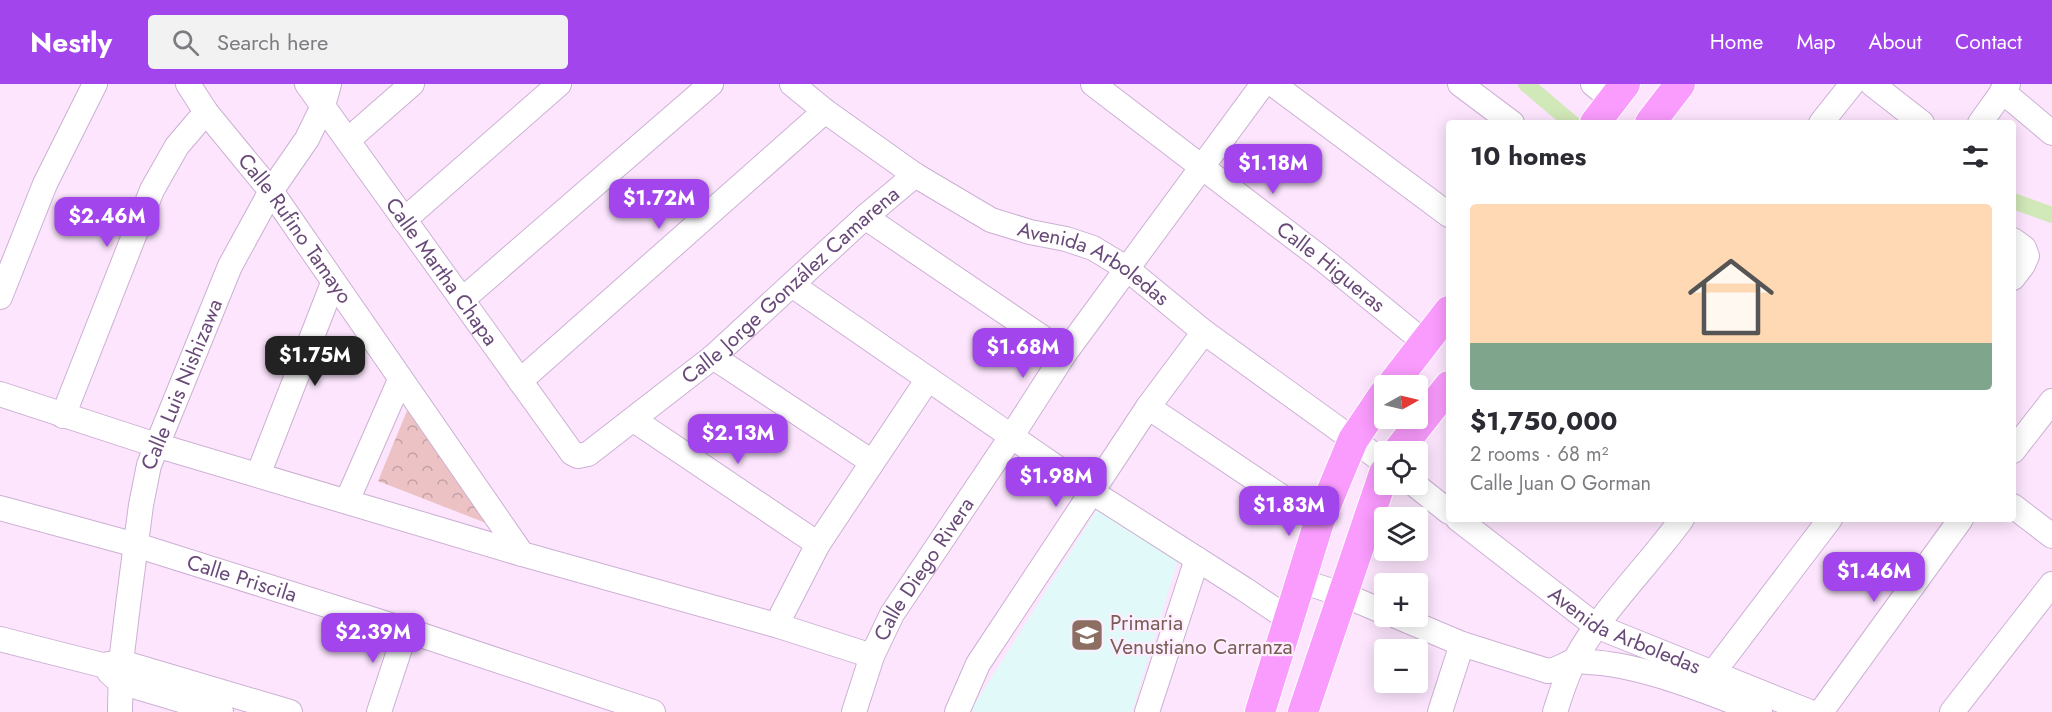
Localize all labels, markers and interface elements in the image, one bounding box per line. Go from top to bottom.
search box [148,15,568,69]
text: Nestly [30,22,112,63]
icon: search [169,26,202,59]
text: Search here [217,26,328,58]
text: Home [1710,27,1763,57]
text: Map [1796,27,1836,57]
text: About [1869,27,1922,57]
text: Contact [1955,27,2022,57]
text: 10 homes [1470,137,1586,175]
icon: filters [1959,140,1992,173]
pin: $1.18M [1224,144,1322,195]
street label: Calle Rufino Tamayo [231,147,359,310]
text: $1.18M [1238,149,1308,178]
pin: $1.72M [610,179,708,230]
street label: Calle Jorge González Camarena [675,179,906,391]
text: $1.72M [623,184,695,213]
street label: Calle Martha Chapa [378,191,505,352]
pin: $2.46M [58,197,156,248]
text: $2.46M [68,202,146,231]
street label: Avenida Arboledas [1014,214,1176,313]
street label: Calle Higueras [1270,214,1392,319]
icon: home [1677,243,1785,351]
street label: Calle Luis Nishizawa [133,294,230,475]
pin: $1.68M [974,328,1072,379]
text: $1.68M [987,333,1059,362]
pin: $1.75M [266,336,364,387]
text: $1.75M [279,341,351,370]
north arrow [1374,375,1428,429]
map controls [1374,375,1428,693]
text: $1,750,000 [1470,402,1618,440]
pin: $2.13M [689,414,787,465]
text: $2.13M [702,419,774,448]
text: 2 rooms · 68 m² [1470,440,1608,469]
button: locate [1374,441,1428,495]
pin: $1.98M [1007,457,1105,508]
text: $1.98M [1020,462,1092,491]
text: Calle Juan O Gorman [1470,469,1651,498]
pin: $1.83M [1240,486,1338,537]
street label: Calle Diego Rivera [866,491,981,646]
text: $1.83M [1253,491,1325,520]
button: layers [1374,507,1428,561]
street label: Calle Priscila [183,547,301,610]
pin: $1.46M [1825,552,1923,603]
text: $1.46M [1837,557,1911,586]
button: + [1374,573,1428,627]
street label: Avenida Arboledas [1542,579,1705,681]
place label: Primaria Venustiano Carranza [1110,608,1293,662]
pin: $2.39M [324,613,422,664]
school or university icon: Primaria Venustiano Carranza [1069,617,1105,653]
text: $2.39M [335,618,411,647]
button: − [1374,639,1428,693]

